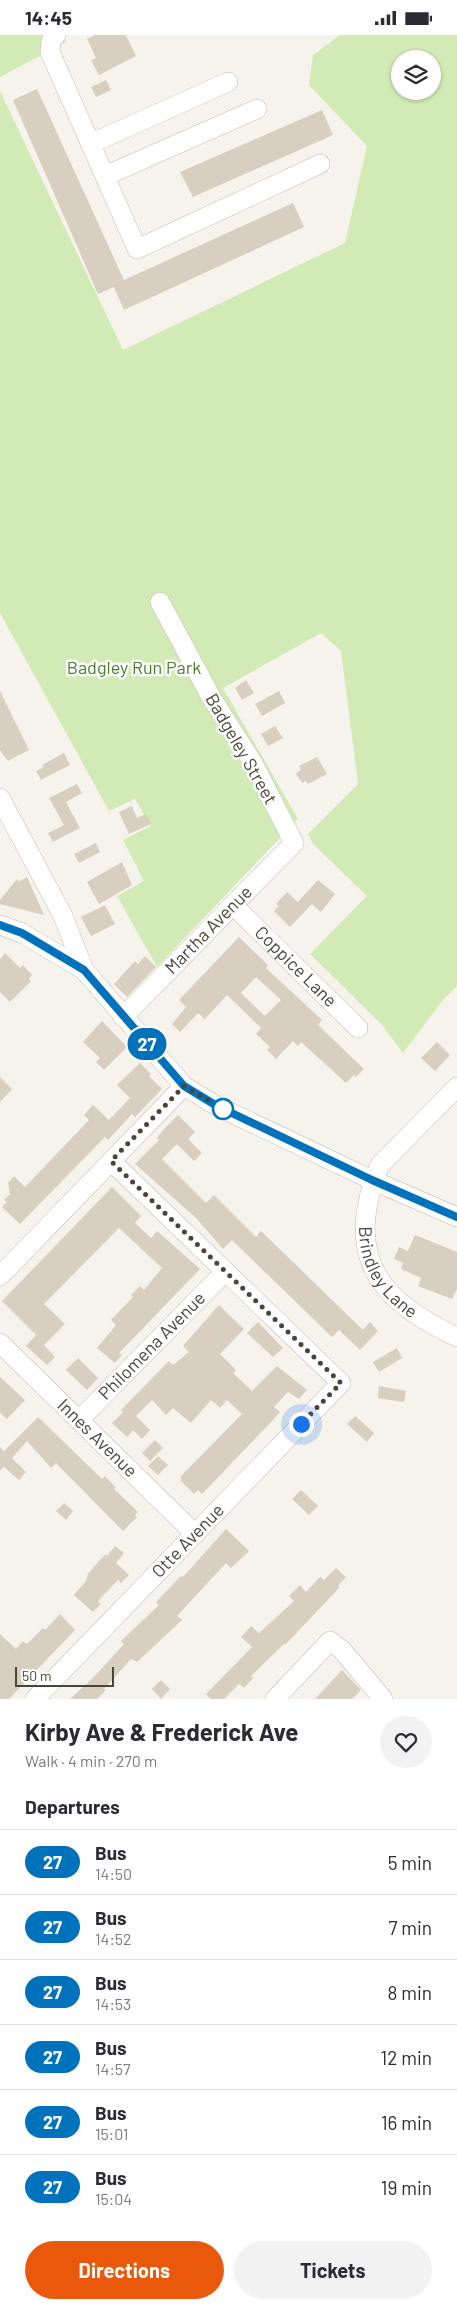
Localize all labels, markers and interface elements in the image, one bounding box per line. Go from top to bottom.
text: 14:45 [25,6,72,29]
map controls [391,50,441,100]
button: layers [391,50,441,100]
park label: Badgley Run Park [67,656,201,678]
street label: Badgeley Street [201,689,282,808]
street label: Martha Avenue [160,880,256,978]
street label: Coppice Lane [251,921,342,1011]
line badge: 27 [124,1028,170,1060]
text: 27 [137,1033,157,1055]
unlabelled marker [212,1098,234,1120]
street label: Brindley Lane [355,1226,422,1322]
street label: Philomena Avenue [93,1287,209,1404]
street label: Innes Avenue [53,1394,142,1481]
your location [289,1412,314,1437]
street label: Otte Avenue [147,1499,228,1582]
scale bar [15,1664,114,1687]
text: 50 m [22,1667,51,1684]
button: heart [380,1716,432,1768]
text: Kirby Ave & Frederick Ave [25,1717,298,1746]
text: Walk · 4 min · 270 m [25,1751,157,1770]
text: Departures [25,1795,120,1818]
text: Bus [95,1841,127,1864]
text: 27 [43,1851,62,1873]
text: 5 min [388,1851,432,1874]
text: 14:50 [95,1864,132,1883]
text: Bus [95,1906,127,1929]
text: 27 [43,1916,62,1938]
text: 7 min [388,1916,432,1939]
text: 14:52 [95,1929,132,1948]
text: Bus [95,1971,127,1994]
text: 27 [43,1981,62,2003]
text: 8 min [388,1981,432,2004]
text: 14:53 [95,1994,131,2013]
text: Bus [95,2036,127,2059]
text: 27 [43,2046,62,2068]
text: 12 min [381,2046,432,2069]
text: 14:57 [95,2059,131,2078]
text: Bus [95,2101,127,2124]
text: 27 [43,2111,62,2133]
text: 16 min [381,2111,432,2134]
text: 15:01 [95,2124,128,2143]
text: Bus [95,2166,127,2189]
text: 27 [43,2176,62,2198]
text: 19 min [381,2176,432,2199]
text: 15:04 [95,2189,132,2208]
button: Directions [25,2241,224,2299]
button: Tickets [234,2241,432,2299]

